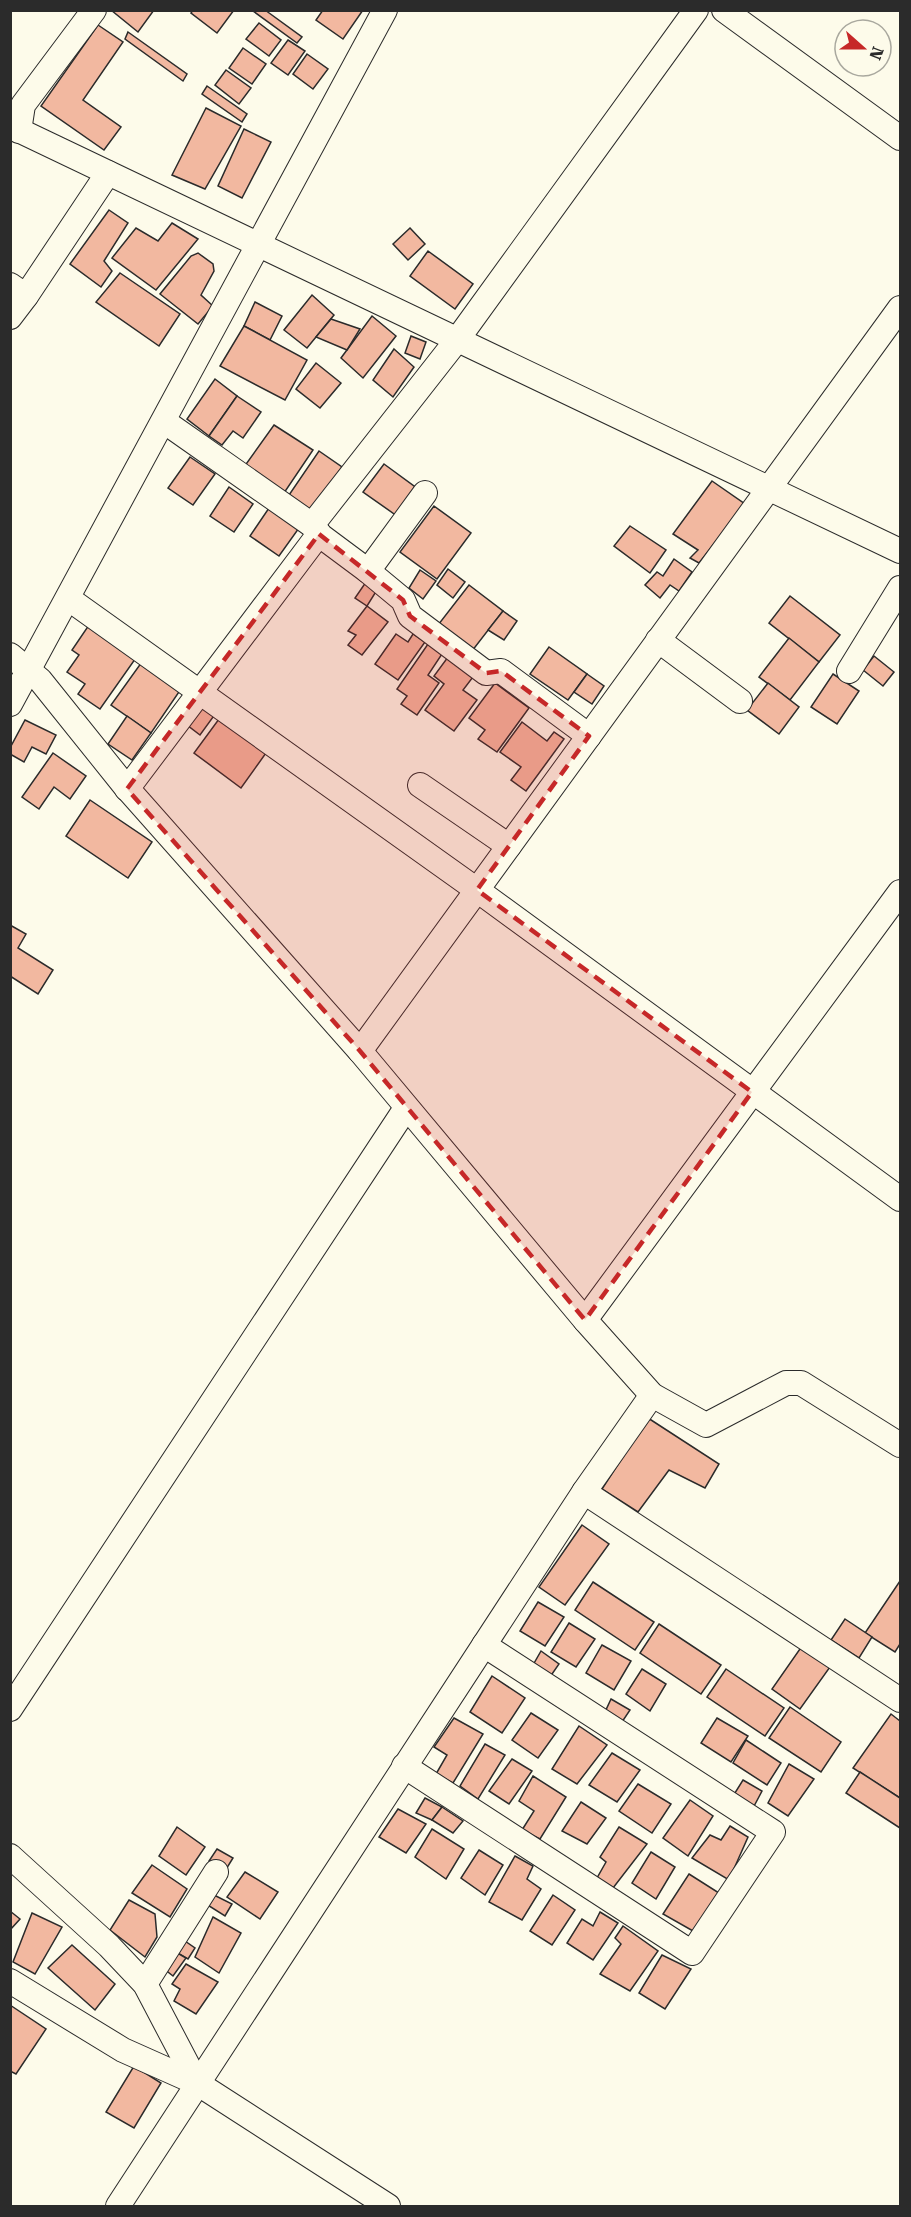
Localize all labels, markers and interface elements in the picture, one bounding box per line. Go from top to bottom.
north arrow [833,18,893,78]
text: N [865,44,888,62]

